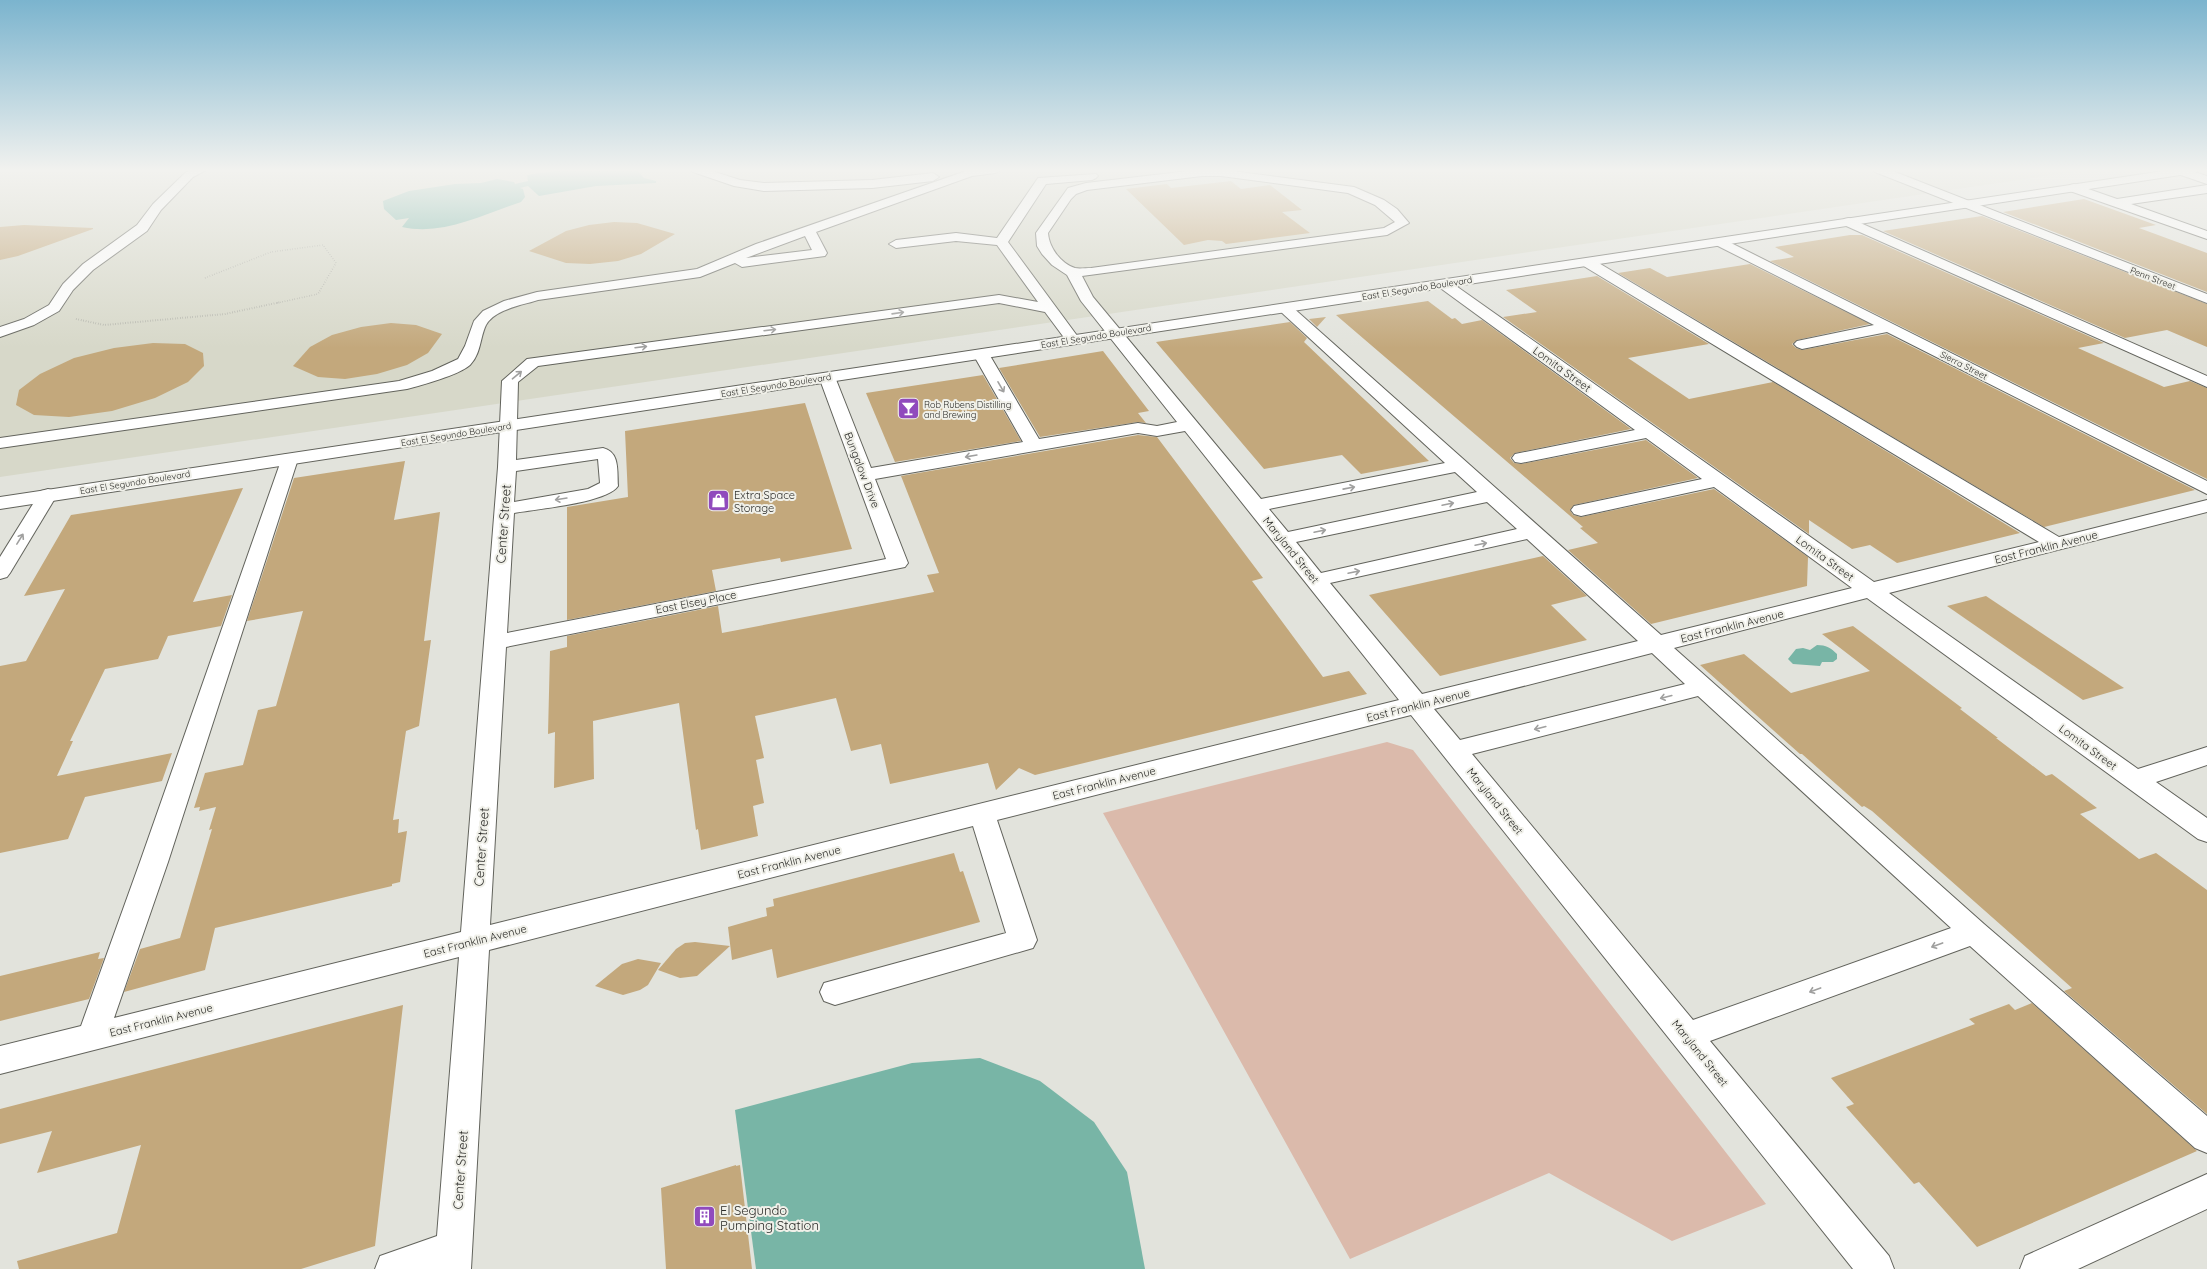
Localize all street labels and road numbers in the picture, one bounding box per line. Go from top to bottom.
street label: Penn Street [2129,264,2177,292]
street label: East El Segundo Boulevard [1361,274,1473,302]
street label: East El Segundo Boulevard [1040,322,1152,350]
street label: Lomita Street [1530,343,1594,395]
street label: Sierra Street [1939,348,1989,382]
street label: East El Segundo Boulevard [720,371,832,399]
street label: East El Segundo Boulevard [400,420,512,448]
street label: Bungalow Drive [841,430,883,510]
street label: East El Segundo Boulevard [79,468,191,496]
street label: Center Street [492,484,514,564]
street label: Maryland Street [1260,514,1322,586]
street label: East Franklin Avenue [1993,527,2099,567]
street label: Lomita Street [1793,532,1857,584]
street label: East Elsey Place [655,587,737,617]
street label: East Franklin Avenue [1679,606,1785,646]
street label: East Franklin Avenue [1365,685,1471,725]
street label: Lomita Street [2056,721,2120,773]
street label: East Franklin Avenue [1051,763,1157,803]
street label: Maryland Street [1464,765,1526,837]
street label: Center Street [470,807,492,887]
street label: East Franklin Avenue [736,842,842,882]
street label: East Franklin Avenue [422,921,528,961]
street label: East Franklin Avenue [108,1000,214,1040]
street label: Maryland Street [1669,1017,1731,1089]
street label: Center Street [449,1130,471,1210]

